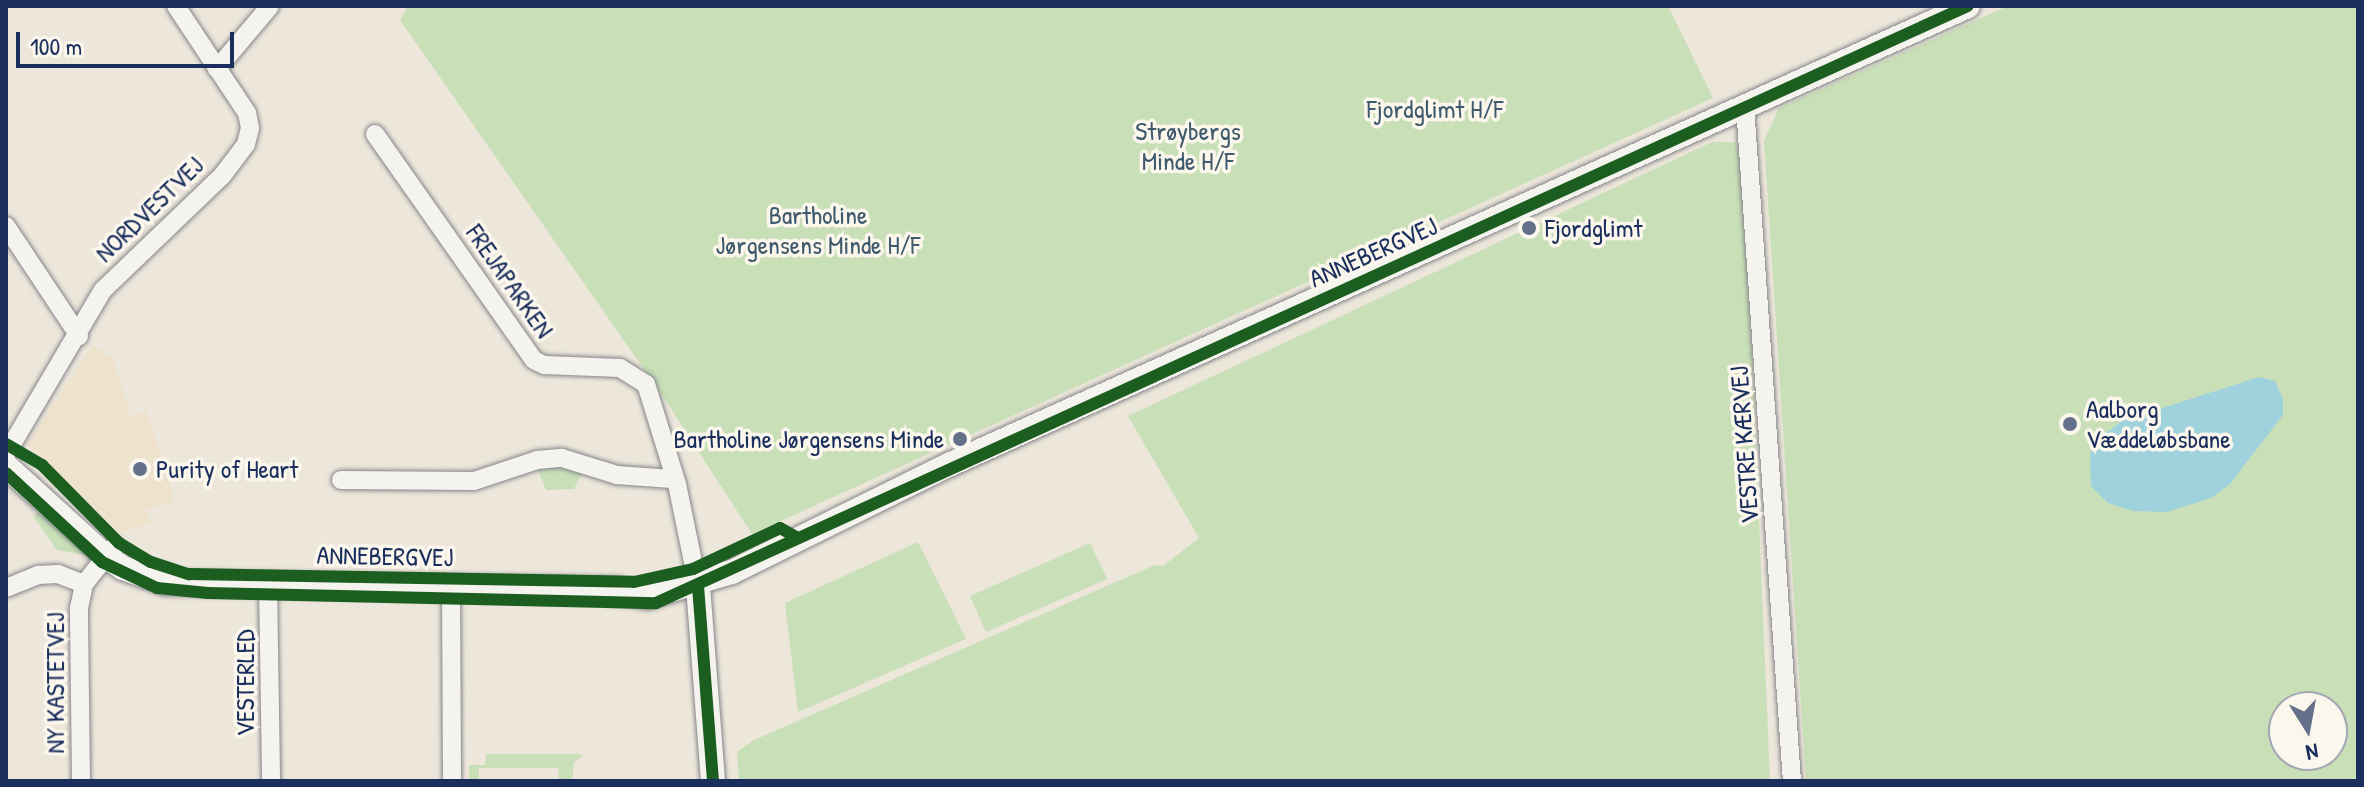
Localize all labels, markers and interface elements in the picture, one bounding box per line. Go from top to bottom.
scale bar [20,16,238,66]
text: 100 m [30,30,82,62]
park label: Fjordglimt H/F [1367,93,1503,125]
park label: Strøybergs Minde H/F [1135,115,1241,176]
street label: NORDVESTVEJ [88,150,210,268]
park label: Bartholine Jørgensens Minde H/F [716,199,920,260]
street label: ANNEBERGVEJ [1304,210,1442,294]
place label: Fjordglimt [1545,212,1642,244]
street label: FREJAPARKEN [460,218,560,344]
marker: Fjordglimt [1520,219,1538,237]
street label: VESTRE KÆRVEJ [1723,365,1765,525]
place label: Aalborg Væddeløbsbane [2086,393,2231,454]
marker: Aalborg Væddeløbsbane [2061,415,2079,433]
place label: Bartholine Jørgensens Minde [674,423,944,455]
marker: Bartholine Jørgensens Minde [951,430,969,448]
place label: Purity of Heart [156,453,298,485]
marker: Purity of Heart [131,460,149,478]
street label: ANNEBERGVEJ [316,539,454,573]
street label: NY KASTETVEJ [39,612,71,754]
street label: VESTERLED [229,629,261,737]
north arrow [2268,691,2348,771]
text: N [2304,737,2321,768]

